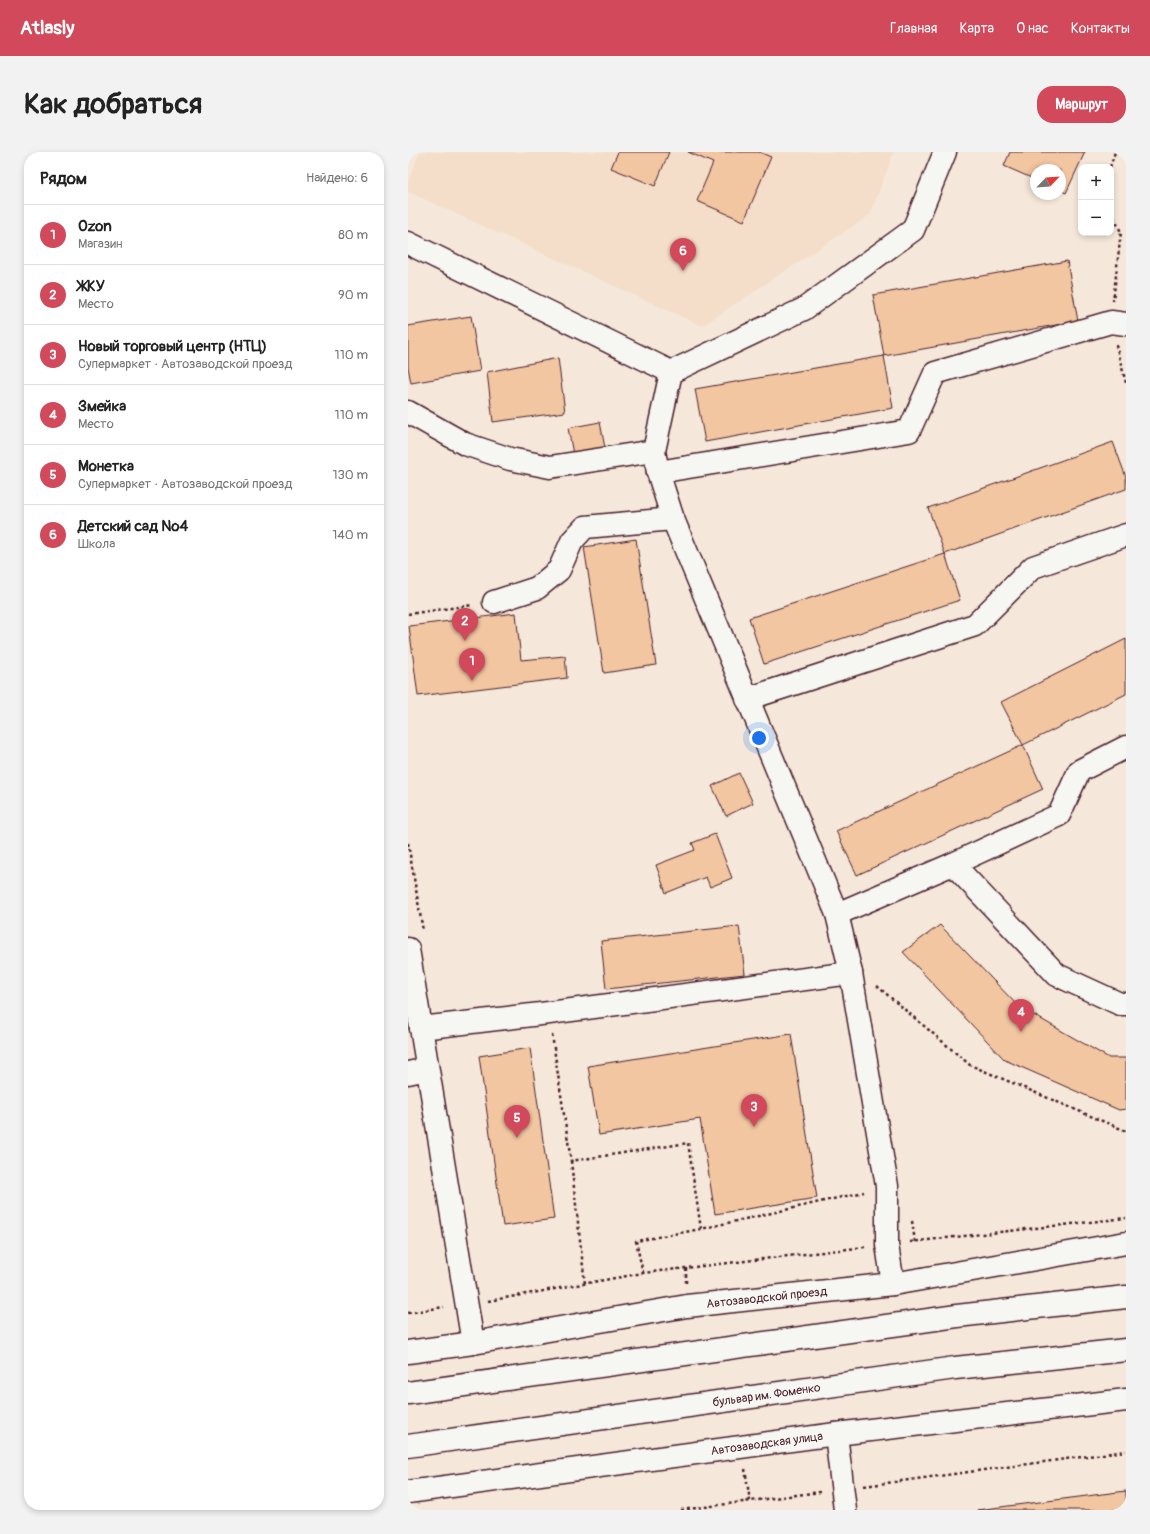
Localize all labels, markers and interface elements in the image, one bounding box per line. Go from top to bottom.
text: Atlasly [20,16,74,40]
text: Главная [890,20,937,37]
text: Карта [959,20,994,37]
text: О нас [1016,20,1049,37]
text: Контакты [1071,20,1130,37]
button: Маршрут [1037,86,1126,123]
text: Как добраться [24,87,202,122]
north arrow [1030,164,1066,200]
map controls [1078,164,1114,236]
button: + [1078,164,1114,200]
text: Рядом [40,168,87,189]
text: Найдено: 6 [306,170,368,186]
button: − [1078,200,1114,236]
text: Ozon [78,217,112,236]
text: 1 [50,227,56,243]
text: 80 m [338,227,368,243]
text: Магазин [78,236,122,252]
pin: 6 [670,238,696,271]
text: ЖКУ [78,277,105,296]
text: 2 [49,287,57,303]
text: 90 m [338,287,368,303]
text: Место [78,296,114,312]
text: Новый торговый центр (НТЦ) [78,337,267,356]
text: 3 [49,347,57,363]
text: 110 m [335,347,368,363]
text: Супермаркет · Автозаводской проезд [78,356,292,372]
text: Змейка [78,397,126,416]
text: 4 [49,407,57,423]
text: 110 m [335,407,368,423]
text: Место [78,416,114,432]
text: Монетка [78,457,134,476]
text: 5 [49,467,57,483]
text: 130 m [332,467,368,483]
text: Супермаркет · Автозаводской проезд [78,476,292,492]
text: Детский сад №4 [78,517,188,536]
text: 6 [49,527,57,543]
text: 140 m [332,527,368,543]
text: Школа [78,536,115,552]
pin: 2 [452,608,478,641]
pin: 1 [459,648,485,681]
your location [749,728,769,748]
pin: 4 [1008,999,1034,1032]
pin: 3 [741,1094,767,1127]
pin: 5 [504,1105,530,1138]
street label: Автозаводской проезд [706,1283,829,1311]
street label: бульвар им. Фоменко [711,1380,822,1410]
street label: Автозаводская улица [710,1428,824,1458]

